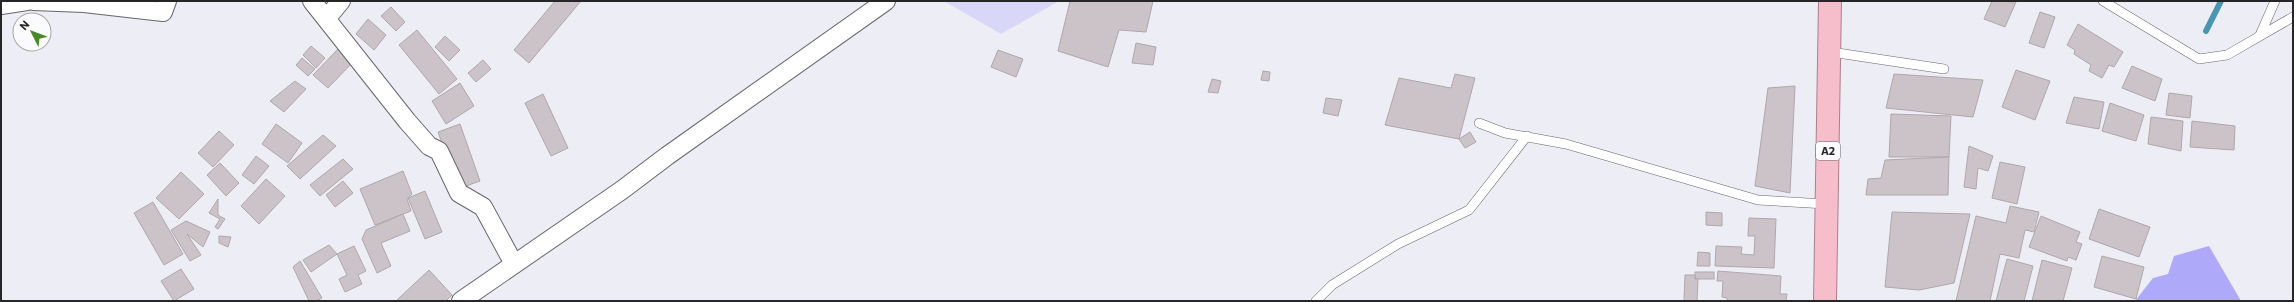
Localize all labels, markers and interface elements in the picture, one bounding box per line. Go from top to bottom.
north arrow [12,12,52,52]
text: N [17,18,32,32]
road number: A2 [1816,142,1840,160]

